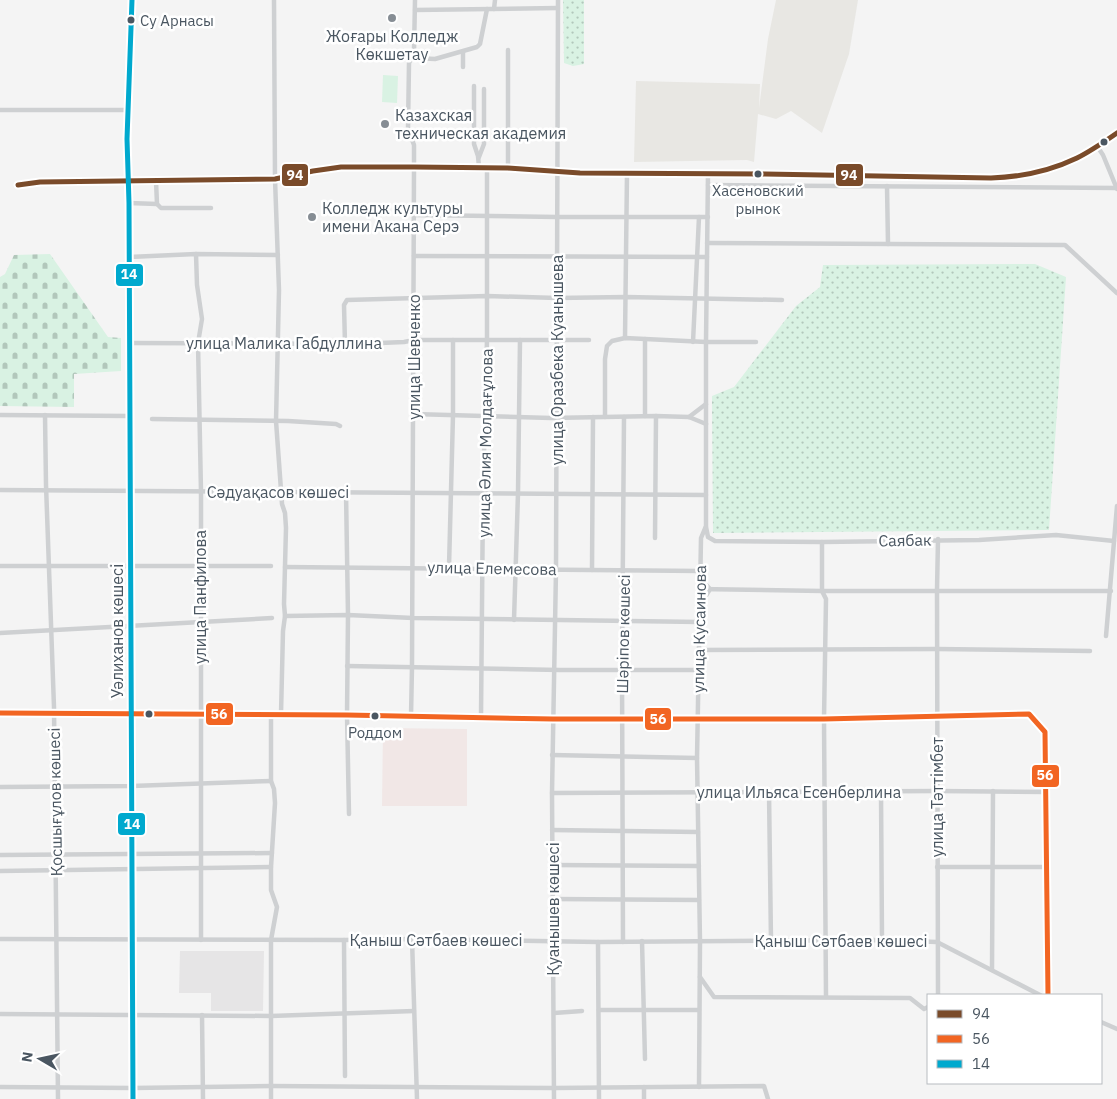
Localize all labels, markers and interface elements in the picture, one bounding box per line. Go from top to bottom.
place label: Су Арнасы [140,11,214,30]
marker: Жоғары Колледж Көкшетау [386,12,398,24]
marker: Су Арнасы [126,15,136,25]
place label: Жоғары Колледж Көкшетау [326,26,458,64]
place label: Казахская техническая академия [395,105,566,143]
marker: Казахская техническая академия [379,118,391,130]
unlabelled marker [1099,137,1109,147]
line badge: 94 [281,163,309,187]
line badge: 94 [835,163,864,187]
text: 94 [287,166,303,184]
text: 94 [841,166,857,184]
marker: Хасеновский рынок [753,169,763,179]
place label: Хасеновский рынок [712,181,804,218]
place label: Колледж культуры имени Акана Серэ [322,198,463,236]
marker: Колледж культуры имени Акана Серэ [306,211,318,223]
street label: улица Оразбека Куанышева [547,254,567,465]
line badge: 14 [115,263,144,287]
text: 14 [121,265,137,283]
street label: улица Шевченко [404,294,424,420]
street label: улица Малика Габдуллина [186,333,382,353]
street label: улица Әлия Молдағұлова [473,348,497,538]
street label: Сәдуақасов көшесі [207,482,349,502]
street label: улица Панфилова [190,530,210,664]
street label: Саябак [878,530,932,550]
street label: улица Елемесова [427,557,557,579]
street label: Уәлиханов көшесі [107,564,127,698]
street label: улица Кусаинова [688,564,710,693]
street label: Шәріпов көшесі [612,574,634,694]
line badge: 56 [205,702,234,726]
text: 56 [211,705,227,723]
line badge: 56 [644,707,672,731]
unlabelled marker [144,709,154,719]
text: 56 [650,710,666,728]
marker: Роддом [370,711,380,721]
place label: Роддом [348,723,402,742]
street label: Қосшығұлов көшесі [44,727,66,877]
street label: улица Тәттімбет [927,736,947,857]
line badge: 56 [1031,764,1060,788]
text: 56 [1037,766,1053,784]
street label: улица Ильяса Есенберлина [697,782,902,802]
line badge: 14 [117,812,146,836]
text: 14 [124,815,140,833]
street label: Қуанышев көшесі [543,842,563,976]
street label: Қаныш Сәтбаев көшесі [349,930,523,950]
street label: Қаныш Сәтбаев көшесі [754,931,928,951]
legend [927,994,1102,1084]
text: 94 [972,1004,990,1023]
text: 56 [972,1029,990,1048]
north arrow [15,1034,65,1084]
text: N [17,1051,37,1063]
text: 14 [972,1054,990,1073]

